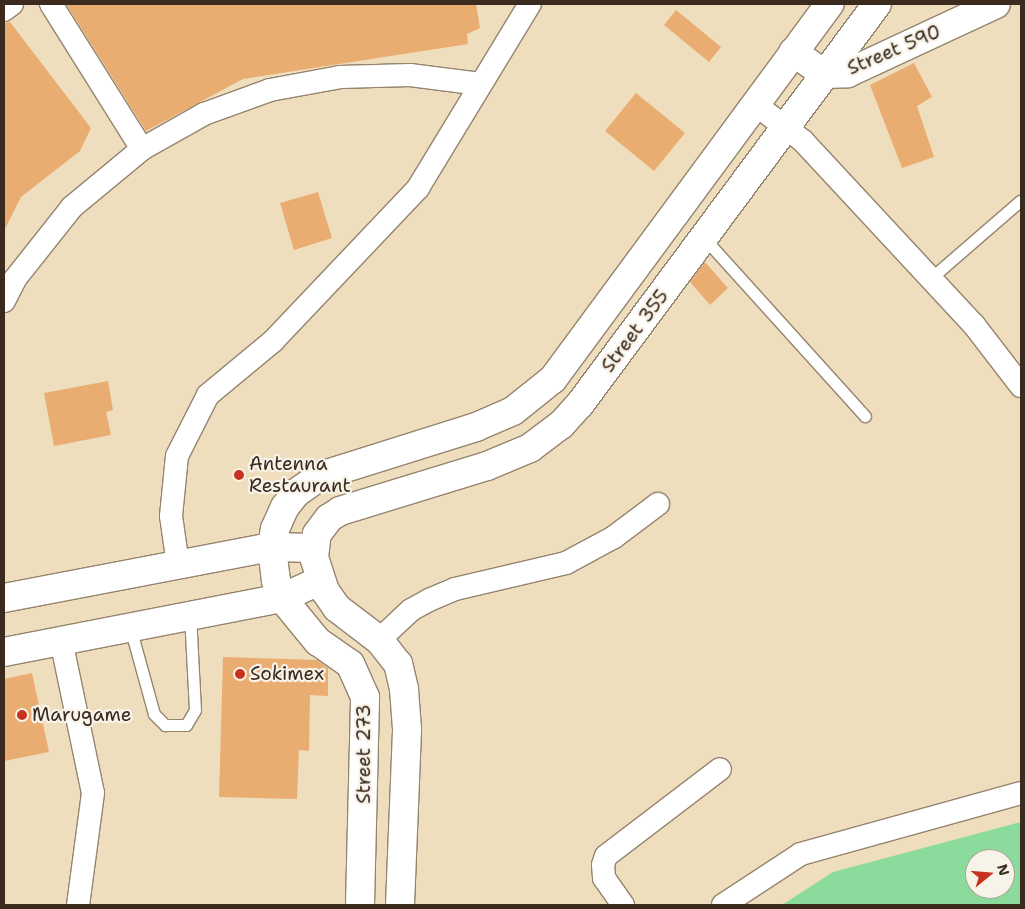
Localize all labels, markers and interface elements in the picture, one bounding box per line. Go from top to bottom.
street label: Street 590 [844,20,944,80]
street label: Street 355 [596,285,674,377]
place label: Antenna Restaurant [249,453,351,497]
marker: Antenna Restaurant [233,469,245,481]
place label: Sokimex [250,663,324,685]
marker: Sokimex [234,668,246,680]
place label: Marugame [32,704,132,726]
street label: Street 273 [353,704,375,804]
marker: Marugame [16,709,28,721]
north arrow [965,849,1015,899]
text: N [993,862,1014,878]

